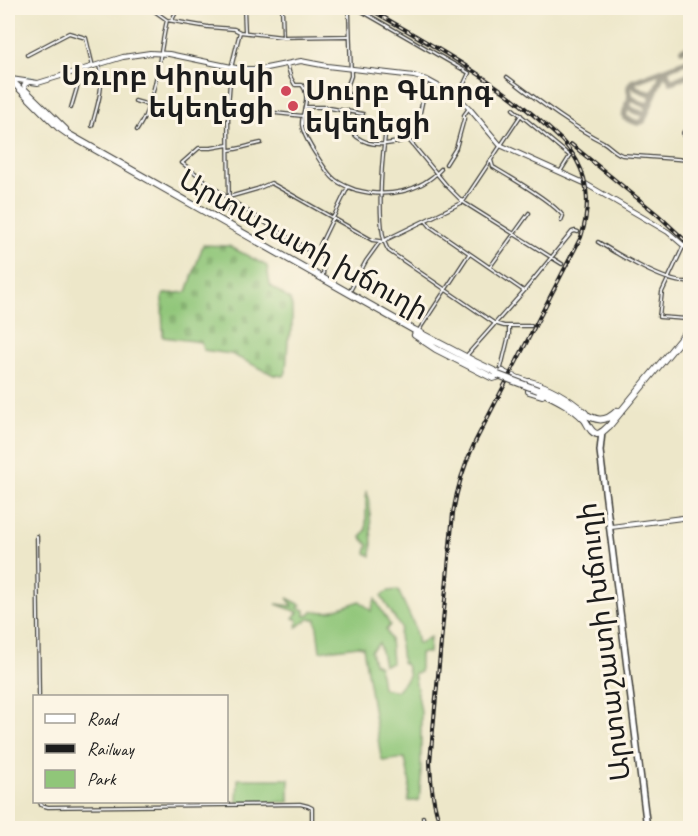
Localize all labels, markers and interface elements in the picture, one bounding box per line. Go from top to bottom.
place label: Սռւրբ Կիրակի եկեղեցի [61,58,274,125]
place label: Սուրբ Գևորգ եկեղեցի [305,73,494,140]
marker: Սռւրբ Կիրակի եկեղեցի [279,84,293,98]
marker: Սուրբ Գևորգ եկեղեցի [286,99,300,113]
street label: Արտաշատի խճուղի [173,161,435,328]
street label: Արտաշատի խճուղի [569,501,638,783]
legend [33,695,228,803]
text: Road [87,708,120,730]
text: Railway [87,738,135,760]
text: Park [87,768,117,790]

